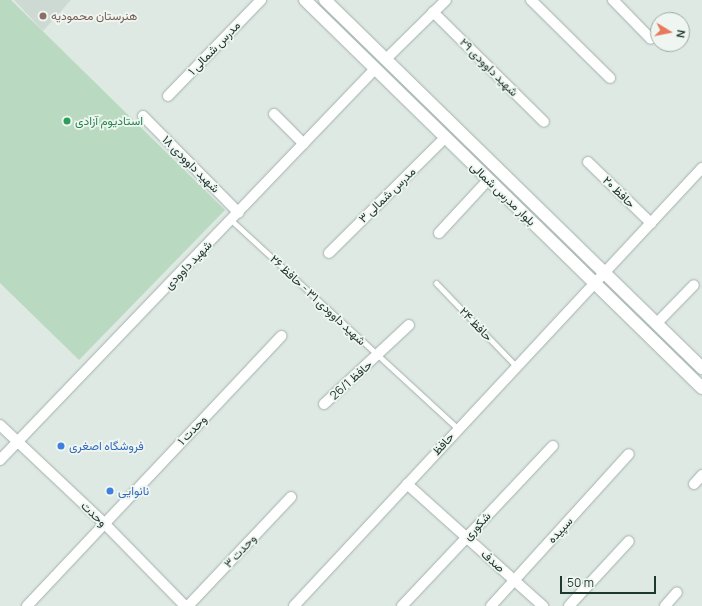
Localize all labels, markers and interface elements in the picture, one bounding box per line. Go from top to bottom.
place label: هنرستان محمودیه [51,9,137,23]
marker: هنرستان محمودیه [38,11,48,21]
north arrow [650,12,690,52]
street label: مدرس شمالی ۱ [185,18,243,78]
text: N [673,29,689,39]
street label: شهید داوودی ۲۹ [457,35,521,99]
place label: استادیوم آزادی [75,114,143,128]
marker: استادیوم آزادی [62,116,72,126]
street label: شهید داوودی ۱۸ [159,132,223,196]
street label: بلوار مدرس شمالی [467,159,539,229]
street label: مدرس شمالی ۳ [356,164,418,226]
street label: حافظ ۲۰ [600,173,638,211]
street label: شهید داوودی [161,238,215,292]
street label: شهید داوودی ۳۱ - حافظ ۲۶ [267,252,369,348]
street label: حافظ ۲۴ [456,304,496,344]
street label: حافظ 26/1 [327,357,375,403]
street label: وحدت ۱ [174,412,210,448]
street label: حافظ [429,430,457,458]
place label: فروشگاه اصغری [69,439,144,453]
marker: فروشگاه اصغری [56,441,66,451]
place label: نانوایی [118,484,149,498]
marker: نانوایی [105,486,115,496]
street label: وحدت [78,498,110,530]
street label: شکوری [460,509,494,543]
street label: سپیده [544,514,576,546]
street label: وحدت ۳ [221,531,259,571]
street label: صدف [478,547,508,575]
scale bar [562,568,658,594]
text: 50 m [567,574,594,591]

